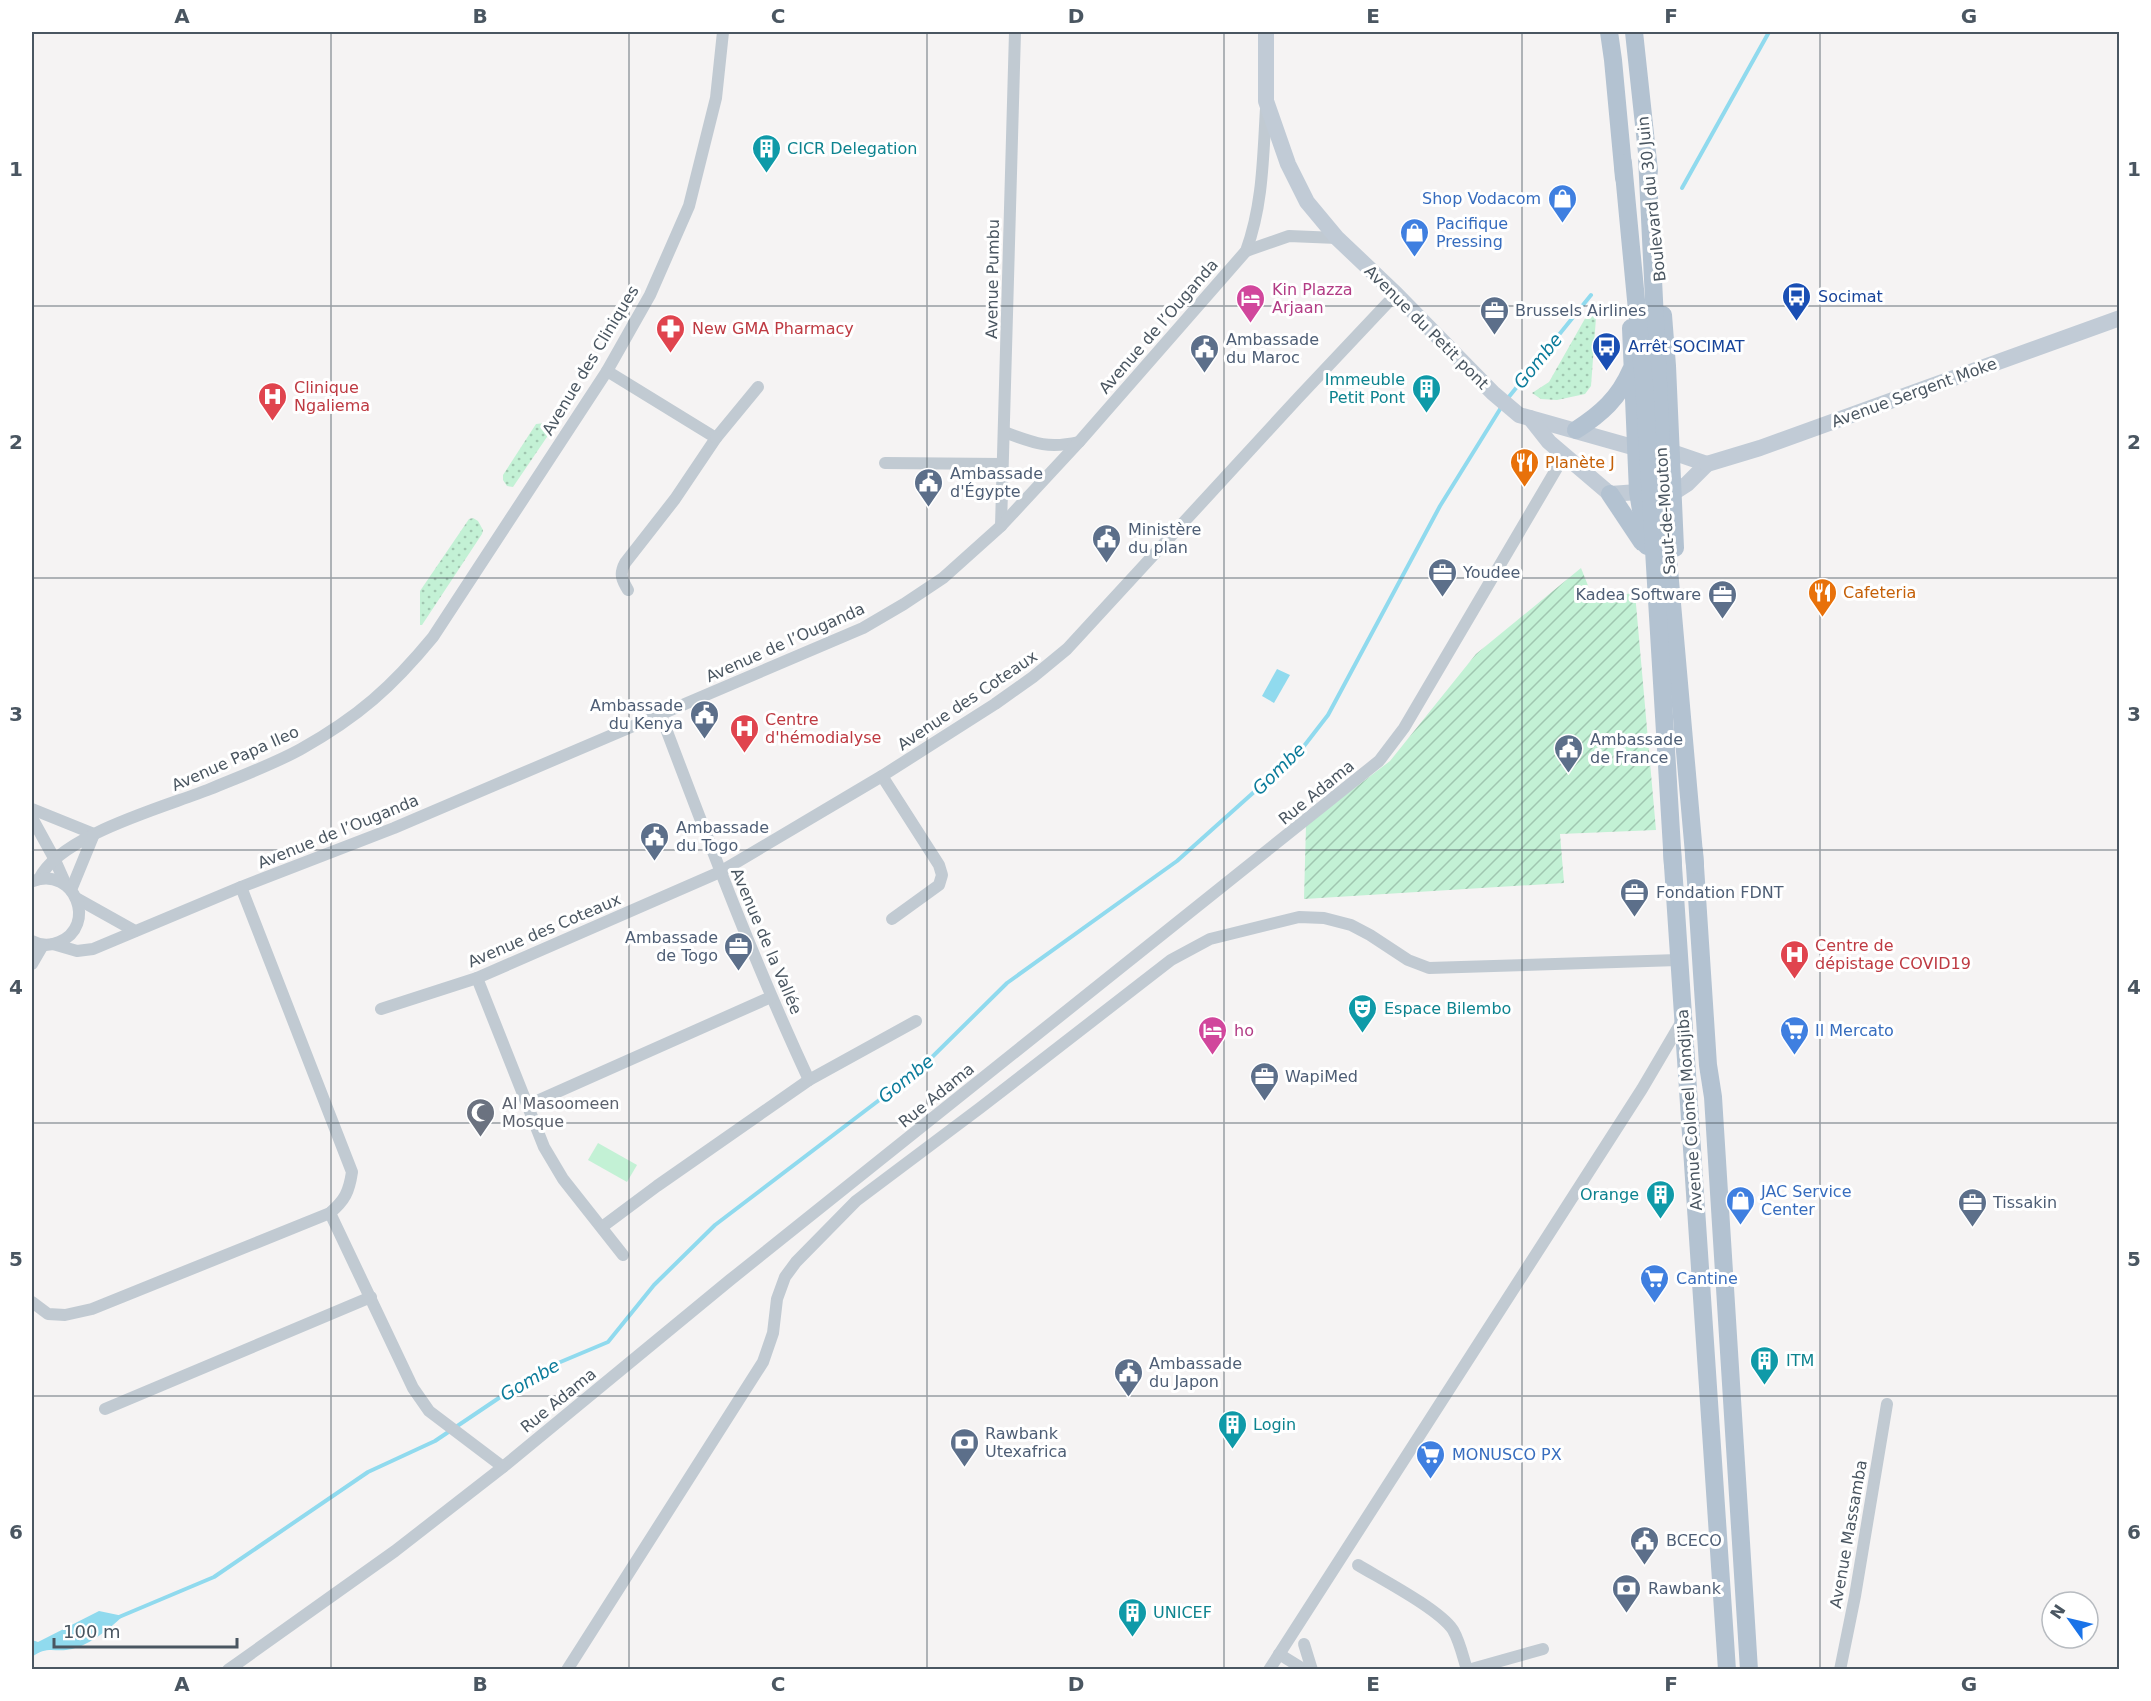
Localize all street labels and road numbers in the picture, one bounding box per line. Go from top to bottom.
street label: Boulevard du 30 Juin [1633,115,1670,283]
street label: Avenue Pumbu [982,219,1003,339]
street label: Avenue de l’Ouganda [1095,255,1222,397]
street label: Avenue du Petit pont [1361,261,1493,393]
street label: Avenue des Cliniques [538,282,643,438]
street label: Avenue Sergent Moke [1829,354,1999,431]
street label: Saut-de-Mouton [1652,447,1679,575]
street label: Avenue de l’Ouganda [703,599,868,686]
street label: Avenue des Coteaux [894,647,1041,754]
street label: Avenue Papa Ileo [169,722,302,795]
street label: Rue Adama [1275,756,1358,829]
street label: Avenue de l’Ouganda [255,790,421,872]
street label: Avenue de la Vallée [727,865,806,1017]
street label: Avenue des Coteaux [465,890,624,971]
street label: Avenue Colonel Mondjiba [1673,1009,1706,1211]
street label: Rue Adama [895,1059,978,1132]
street label: Rue Adama [517,1364,600,1437]
street label: Avenue Massamba [1826,1458,1871,1610]

